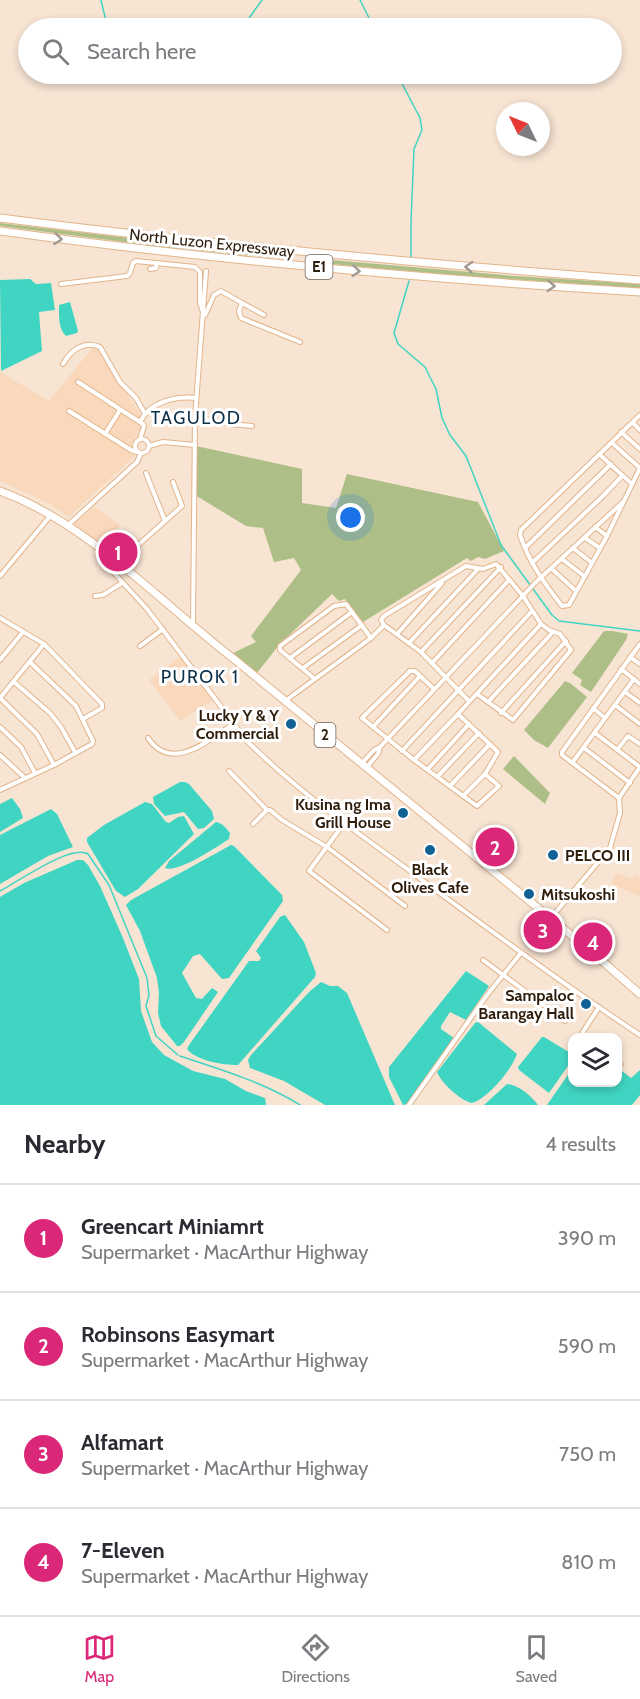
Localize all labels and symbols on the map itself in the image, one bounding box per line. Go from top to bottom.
north arrow [496,102,550,156]
street label: North Luzon Expressway [128,225,296,261]
one-way arrow [53,232,63,244]
road number: E1 [306,255,332,279]
one-way arrow [464,261,473,274]
one-way arrow [352,264,361,277]
one-way arrow [546,279,555,292]
district label: TAGULOD [151,407,241,429]
your location [336,503,365,532]
pin: 1 [98,530,138,574]
district label: PUROK 1 [161,666,239,688]
place label: Lucky Y & Y Commercial [196,706,279,743]
marker: Lucky Y & Y Commercial [284,717,298,731]
road number: 2 [314,723,336,747]
place label: Kusina ng Ima Grill House [295,795,391,832]
marker: Kusina ng Ima Grill House [396,806,410,820]
pin: 2 [476,824,514,870]
marker: Black Olives Cafe [423,843,437,857]
place label: PELCO III [565,846,630,865]
marker: PELCO III [546,848,560,862]
place label: Black Olives Cafe [391,860,469,897]
place label: Mitsukoshi [541,885,615,904]
marker: Mitsukoshi [522,887,536,901]
pin: 3 [524,908,562,952]
pin: 4 [574,920,612,964]
place label: Sampaloc Barangay Hall [478,986,574,1023]
marker: Sampaloc Barangay Hall [579,997,593,1011]

